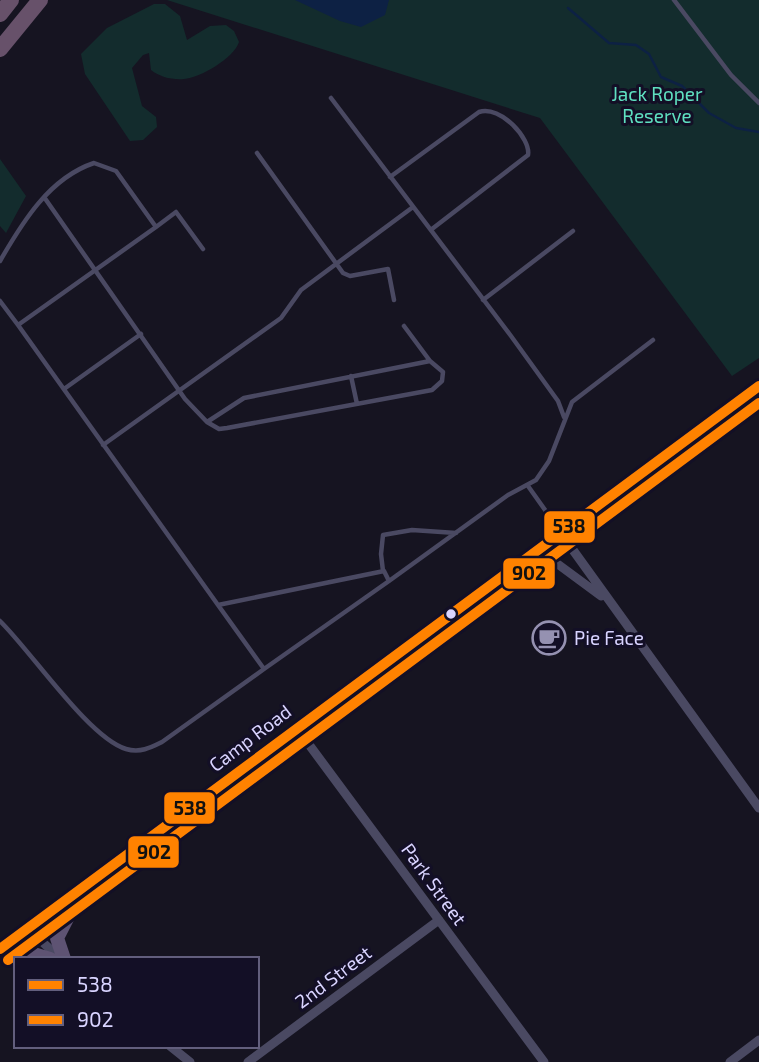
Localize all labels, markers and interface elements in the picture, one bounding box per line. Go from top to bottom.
park label: Jack Roper Reserve [611,82,703,127]
line badge: 538 [543,510,596,544]
text: 538 [552,514,586,537]
line badge: 902 [502,557,556,590]
text: 902 [512,561,546,584]
unlabelled marker [444,607,458,621]
cafe icon: Pie Face [530,619,568,657]
place label: Pie Face [574,626,644,649]
street label: Camp Road [204,699,295,776]
line badge: 538 [163,791,216,825]
text: 538 [173,796,207,819]
line badge: 902 [127,835,180,869]
street label: Park Street [397,838,472,929]
text: 902 [137,840,171,863]
street label: 2nd Street [290,940,375,1013]
legend [14,957,259,1048]
text: 538 [77,971,113,996]
text: 902 [77,1006,113,1031]

